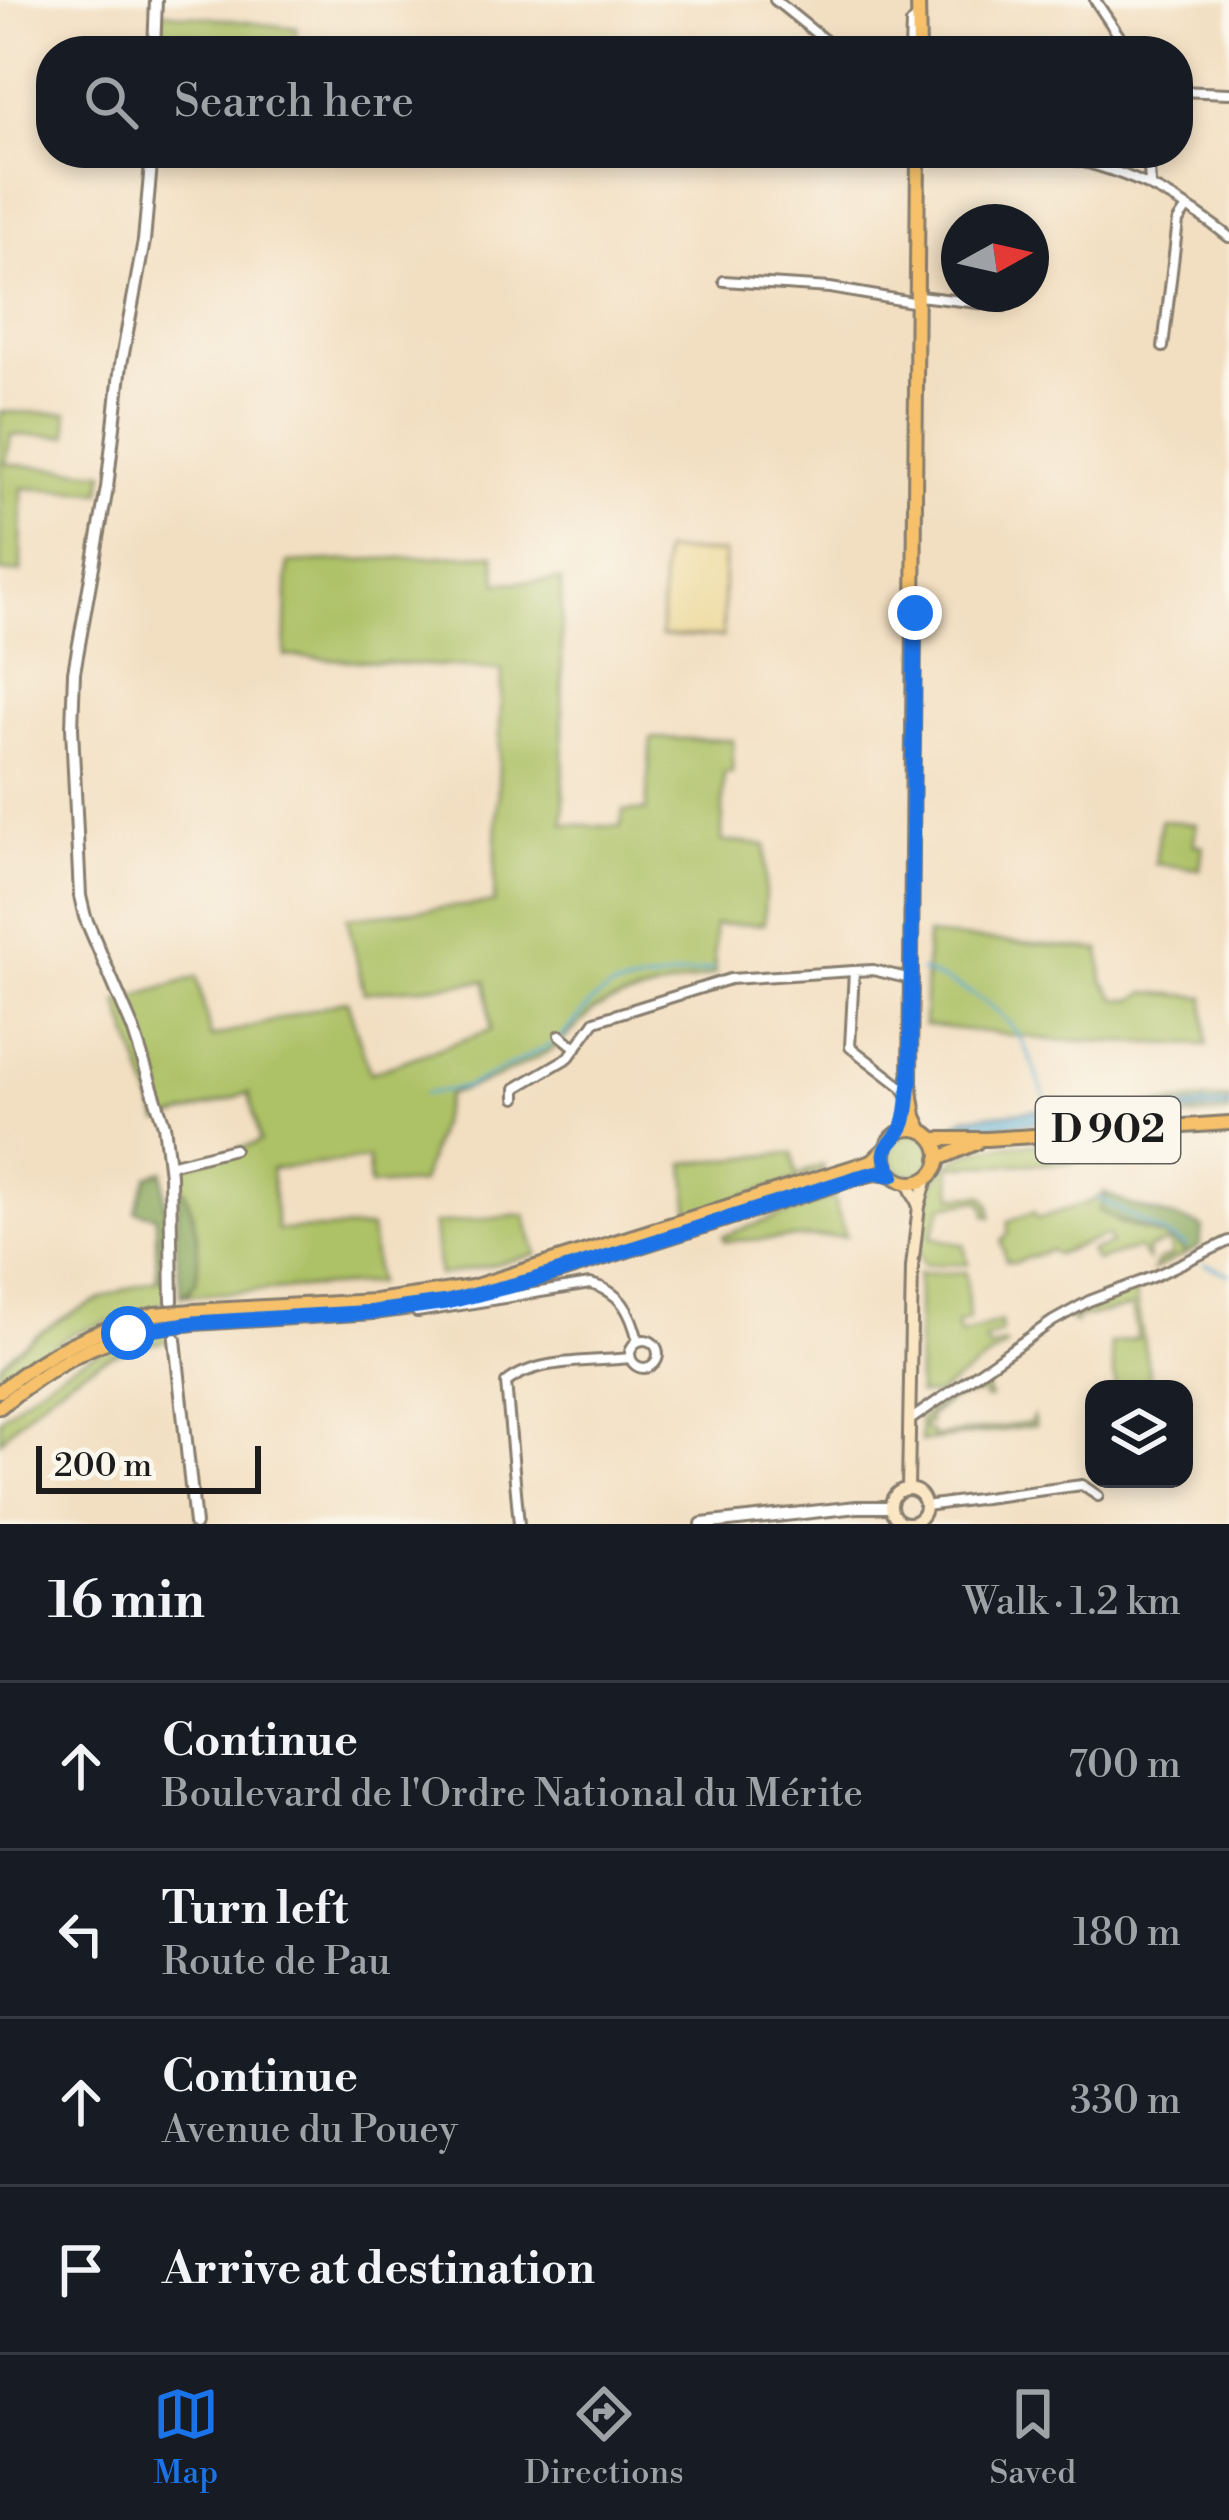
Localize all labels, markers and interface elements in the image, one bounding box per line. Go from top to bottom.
search box [36,36,1193,168]
icon: search [78,69,144,135]
text: Search here [174,74,414,131]
north arrow [941,204,1049,312]
route end [888,586,942,640]
road number: D 902 [1036,1097,1180,1163]
route start [101,1306,155,1360]
map controls [1085,1380,1193,1488]
button: layers [1085,1380,1193,1488]
scale bar [36,1440,261,1493]
text: 200 m [54,1446,152,1487]
text: 16 min [48,1570,205,1634]
text: Walk · 1.2 km [963,1578,1181,1627]
text: Continue [162,1713,358,1770]
icon: ahead [48,1733,114,1799]
text: 700 m [1068,1741,1181,1790]
text: Boulevard de l'Ordre National du Mérite [162,1770,863,1819]
text: Turn left [162,1881,348,1938]
icon: left [48,1901,114,1967]
text: 180 m [1073,1909,1181,1958]
text: Route de Pau [162,1938,391,1987]
text: Continue [162,2049,358,2106]
icon: ahead [48,2069,114,2135]
text: 330 m [1070,2077,1181,2126]
text: Avenue du Pouey [162,2106,458,2155]
icon: arrive [48,2237,114,2303]
text: Arrive at destination [162,2241,595,2298]
tab: Map [153,2381,219,2494]
tab: Directions [525,2381,684,2494]
tab: Saved [989,2381,1076,2494]

